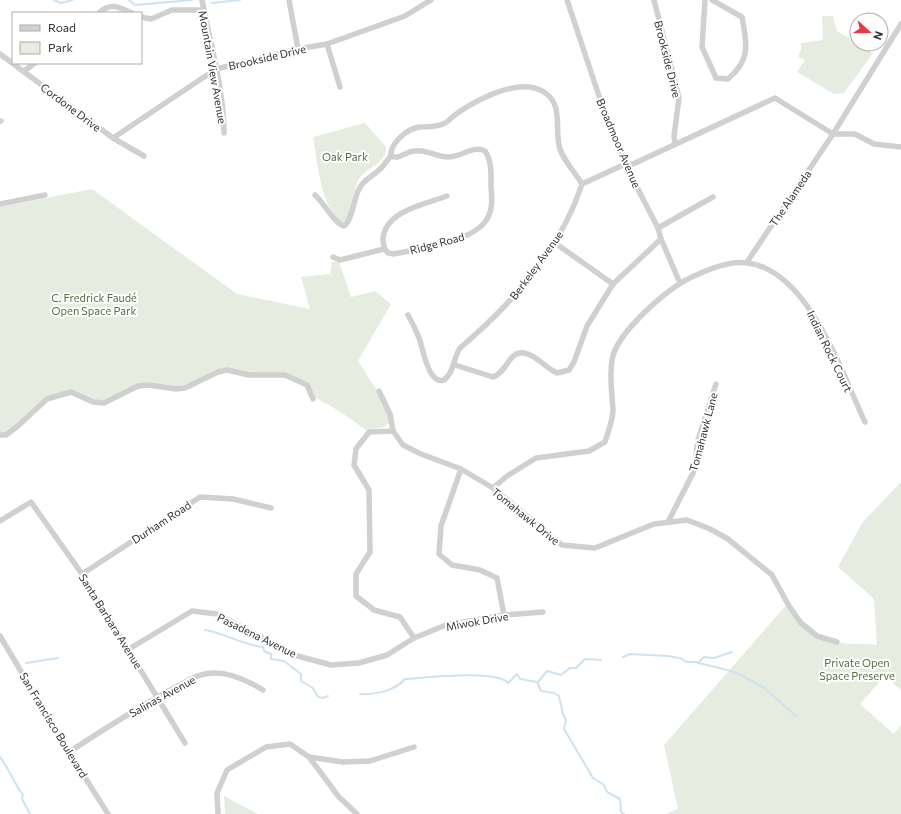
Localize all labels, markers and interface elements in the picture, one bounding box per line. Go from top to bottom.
street label: Mountain View Avenue [197,9,229,125]
legend [12,12,142,64]
north arrow [849,12,889,52]
street label: Brookside Drive [652,19,684,99]
text: Road [48,20,76,34]
text: N [871,30,886,42]
text: Park [48,40,74,54]
street label: Brookside Drive [227,42,307,72]
street label: Cordone Drive [38,80,104,134]
street label: Broadmoor Avenue [594,96,644,190]
park label: Oak Park [322,150,368,163]
street label: The Alameda [766,167,814,229]
street label: Berkeley Avenue [507,228,565,302]
street label: Ridge Road [408,229,466,257]
park label: C. Fredrick Faudé Open Space Park [51,291,137,317]
street label: Indian Rock Court [805,308,856,394]
street label: Tomahawk Lane [686,391,720,473]
street label: Tomahawk Drive [489,485,563,547]
street label: Durham Road [129,498,193,546]
street label: Santa Barbara Avenue [77,571,146,671]
street label: Miwok Drive [445,609,509,633]
street label: Pasadena Avenue [215,610,299,660]
park label: Private Open Space Preserve [819,656,895,682]
street label: San Francisco Boulevard [17,670,91,780]
street label: Salinas Avenue [127,672,198,720]

